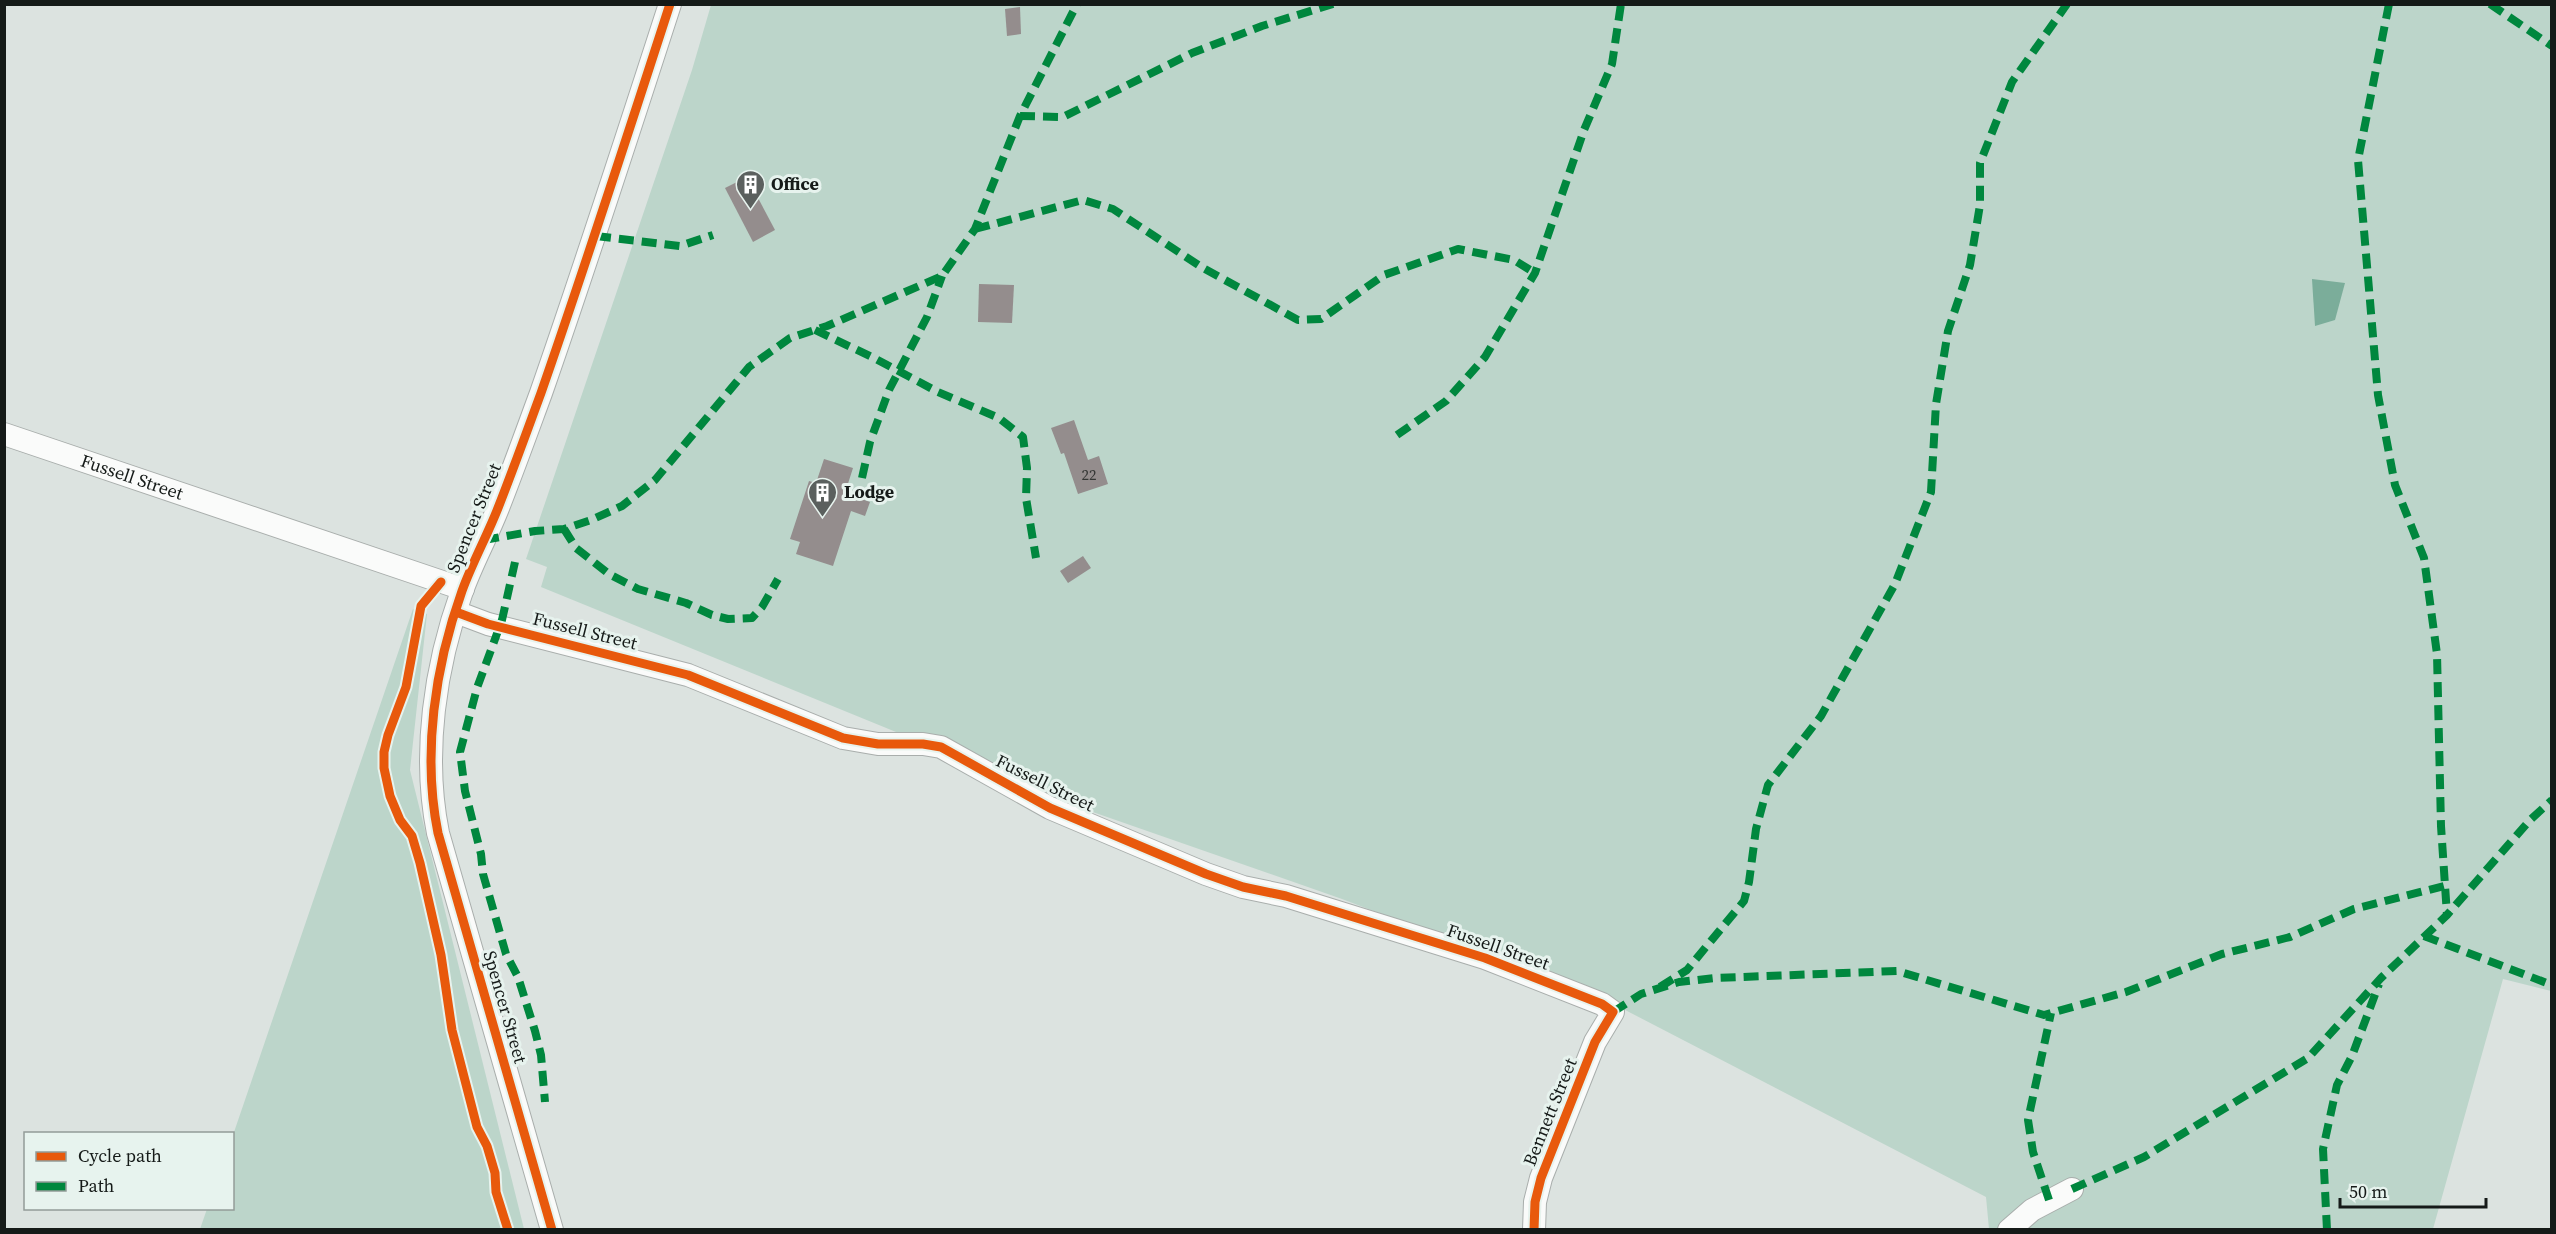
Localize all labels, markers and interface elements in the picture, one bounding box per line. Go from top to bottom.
building icon: Office [734,168,766,210]
place label: Office [771,171,819,196]
street label: Fussell Street [78,448,187,506]
street label: Spencer Street [440,459,507,576]
house number: 22 [1081,464,1097,485]
building icon: Lodge [807,476,839,518]
place label: Lodge [844,479,894,504]
street label: Fussell Street [530,605,640,656]
street label: Fussell Street [992,748,1099,817]
street label: Fussell Street [1444,917,1553,976]
street label: Spencer Street [477,948,534,1066]
street label: Bennett Street [1517,1054,1583,1169]
legend [24,1132,234,1210]
text: Cycle path [78,1143,162,1168]
scale bar [2340,1171,2486,1209]
text: Path [78,1173,115,1198]
text: 50 m [2349,1179,2387,1204]

